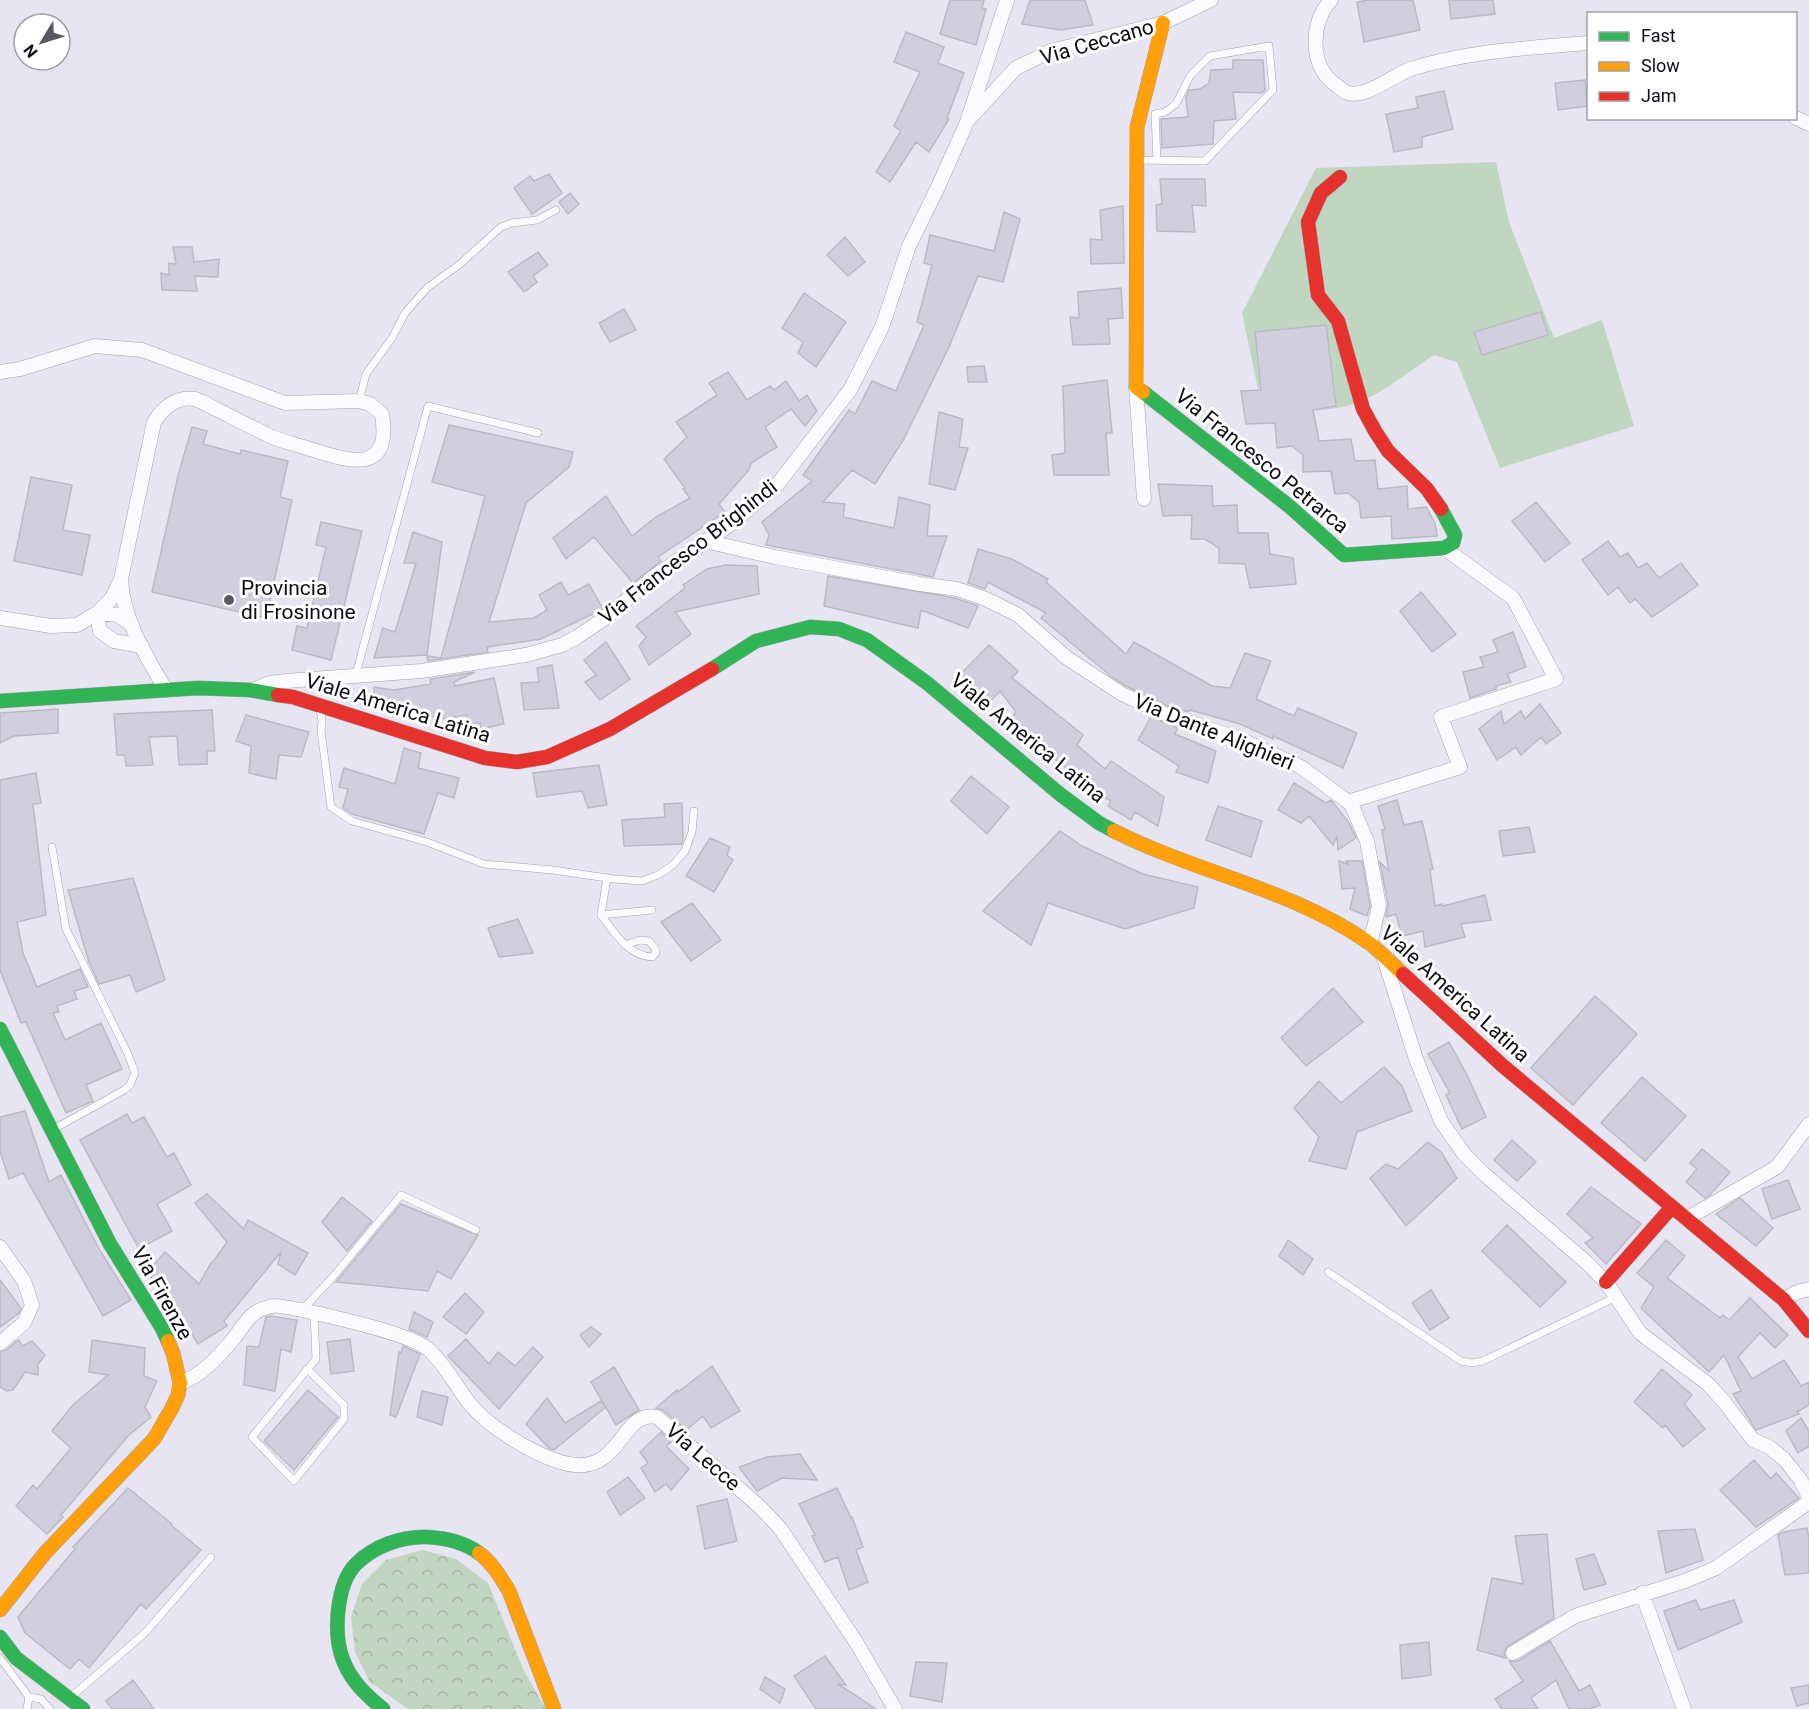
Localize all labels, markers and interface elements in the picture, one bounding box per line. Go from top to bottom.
north arrow [12,12,72,72]
legend [1587,12,1797,120]
street label: Via Ceccano [1038,14,1157,70]
text: Fast [1641,25,1676,46]
text: N [20,41,42,61]
text: Slow [1641,55,1680,76]
text: Jam [1641,85,1677,106]
street label: Via Francesco Petrarca [1171,384,1353,538]
street label: Via Francesco Brighindi [594,475,782,629]
place label: Provincia di Frosinone [241,576,356,624]
marker: Provincia di Frosinone [222,593,236,607]
street label: Viale America Latina [303,668,493,748]
street label: Viale America Latina [946,668,1110,808]
street label: Via Dante Alighieri [1130,689,1298,775]
street label: Viale America Latina [1376,921,1534,1067]
street label: Via Firenze [127,1242,197,1344]
street label: Via Lecce [661,1418,745,1496]

